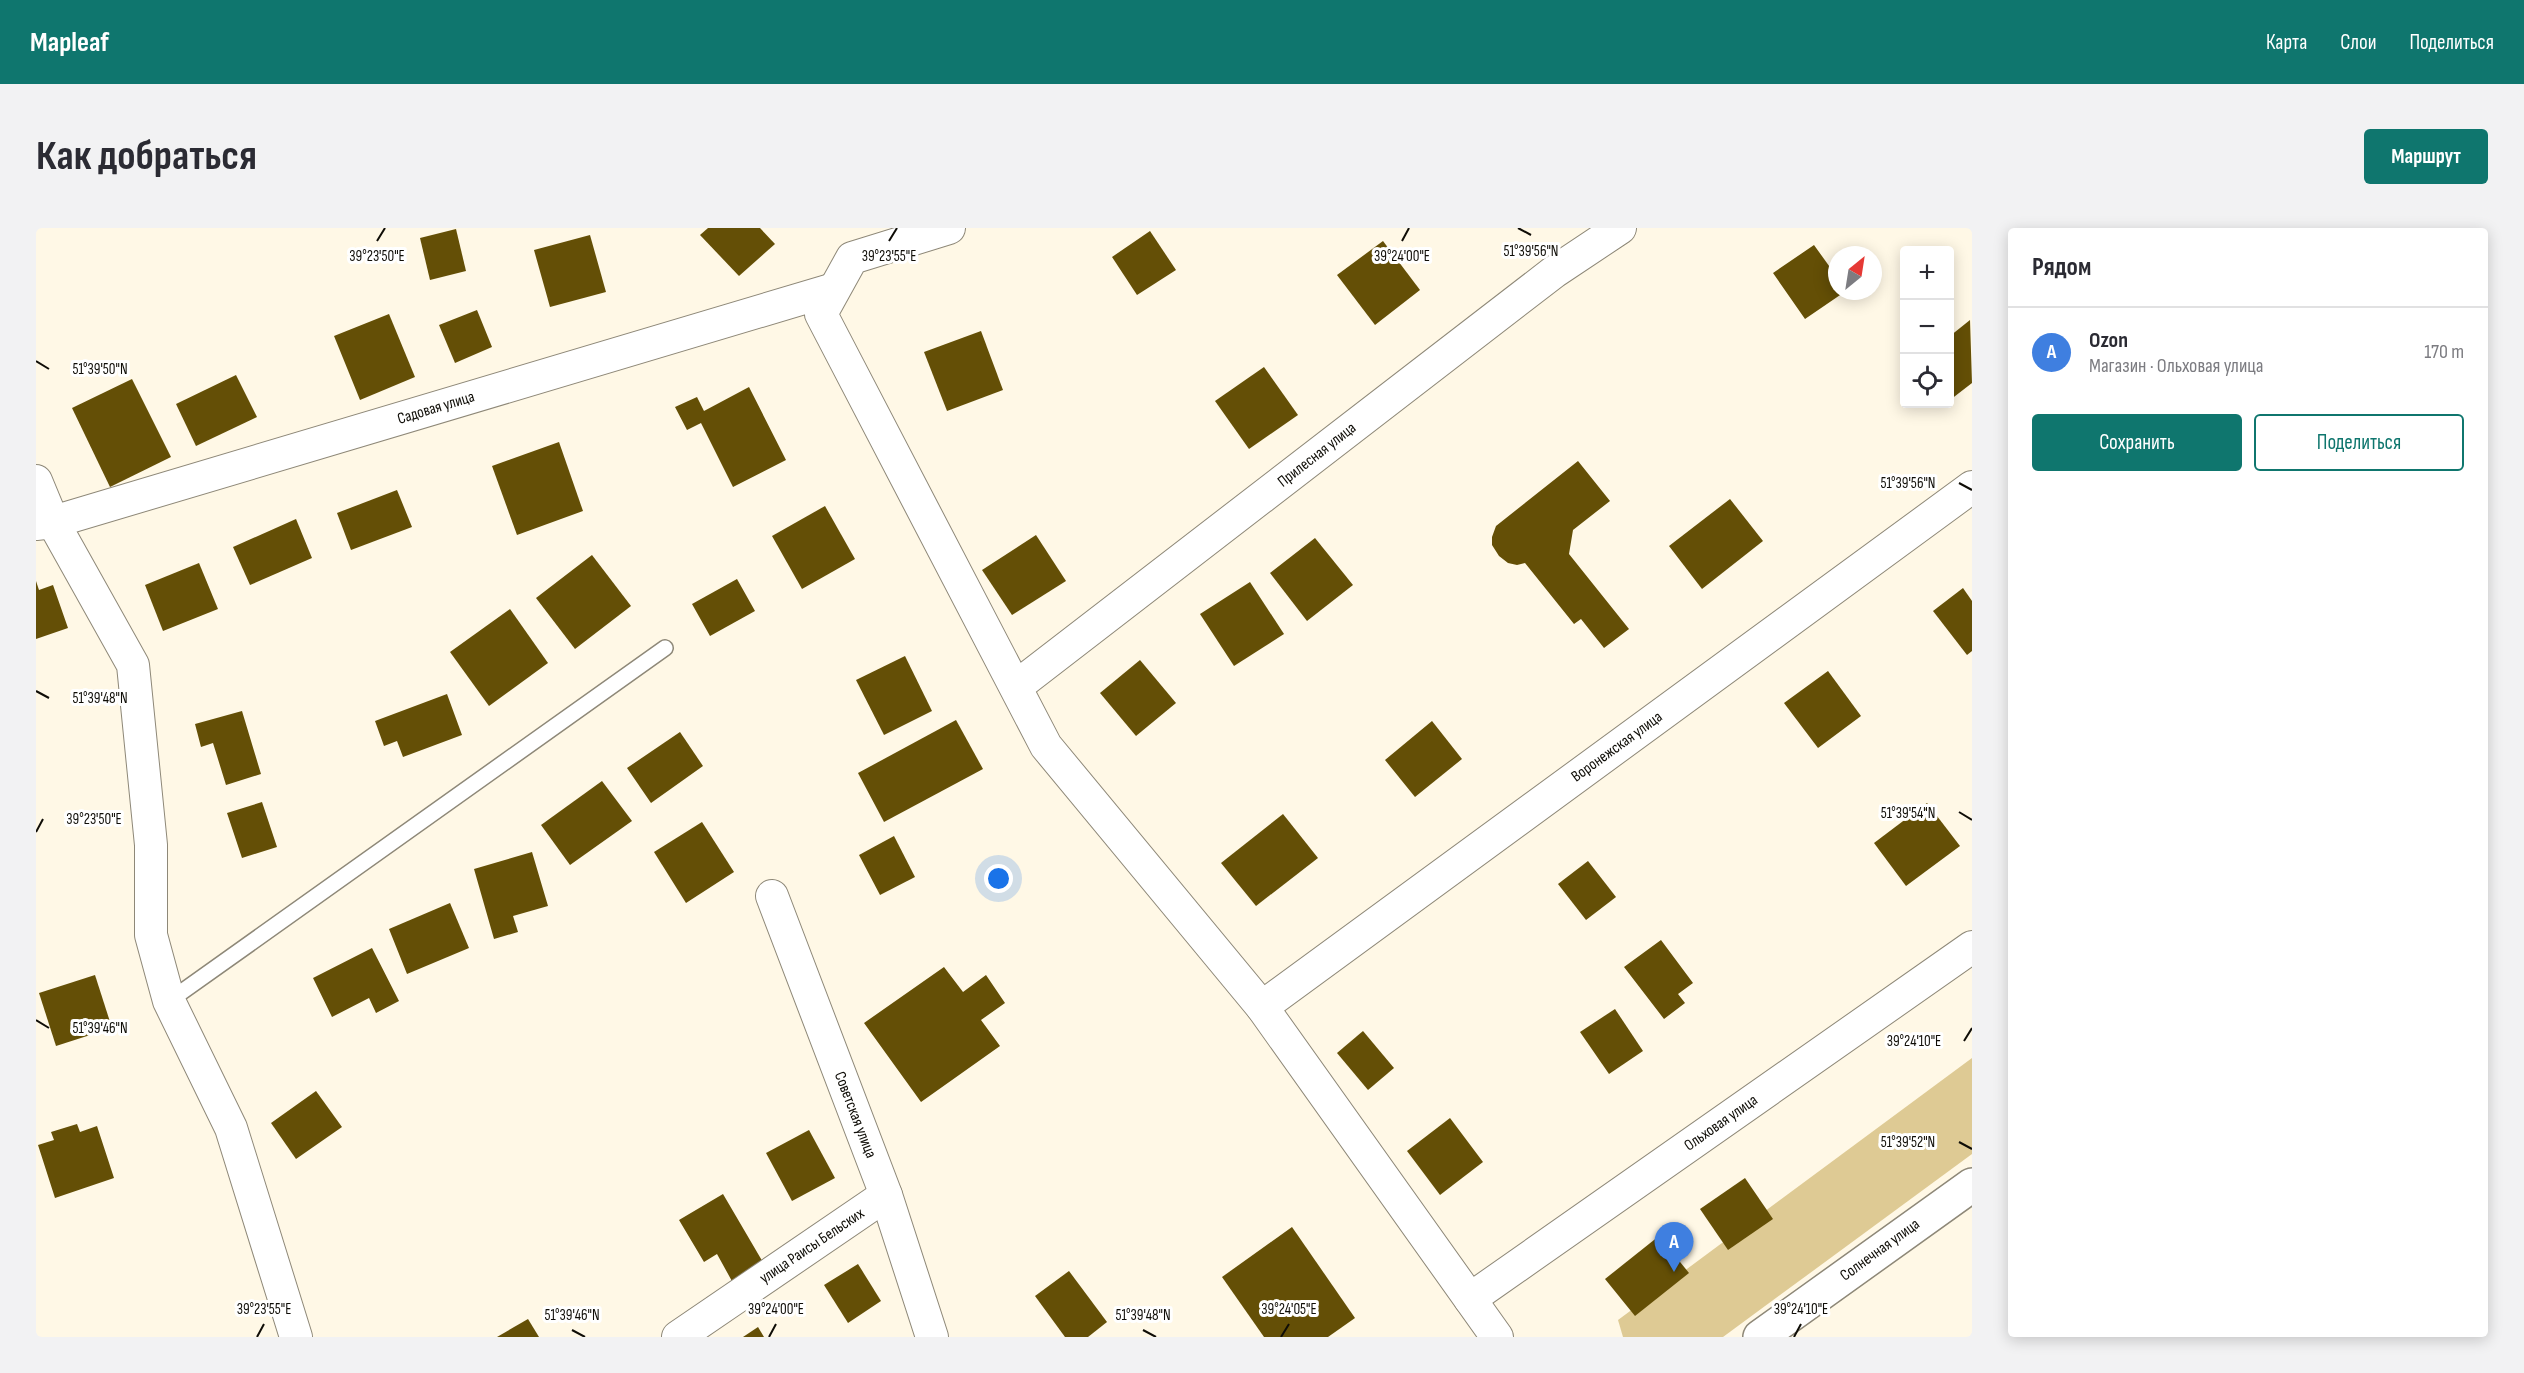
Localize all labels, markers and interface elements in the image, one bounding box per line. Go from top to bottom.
text: Mapleaf [30,26,109,59]
text: Карта [2266,30,2307,55]
text: Слои [2340,30,2376,55]
text: Поделиться [2409,30,2494,55]
button: Маршрут [2364,129,2488,184]
text: Как добраться [36,131,257,182]
text: 51°39'56"N [1504,242,1558,261]
north arrow [1828,246,1882,300]
map controls [1900,246,1954,408]
button: + [1900,246,1954,300]
text: 39°23'50"E [349,247,405,266]
text: 39°23'55"E [862,247,916,266]
text: 39°24'00"E [1374,247,1430,266]
text: Рядом [2032,252,2091,283]
button: − [1900,300,1954,354]
text: Ozon [2089,327,2128,354]
text: A [2047,340,2056,364]
text: 170 m [2424,340,2464,364]
button: locate [1900,354,1954,408]
text: Магазин · Ольховая улица [2089,354,2263,378]
text: 51°39'50"N [72,360,128,379]
street label: Садовая улица [395,387,477,429]
button: Сохранить [2032,414,2242,471]
button: Поделиться [2254,414,2464,471]
street label: Прилесная улица [1274,419,1360,491]
text: 51°39'56"N [1881,474,1935,493]
text: 51°39'48"N [72,689,128,708]
street label: Воронежская улица [1568,708,1666,786]
text: 51°39'54"N [1881,804,1935,823]
text: 39°23'50"E [66,810,122,829]
your location [984,864,1013,893]
text: 51°39'46"N [72,1019,128,1038]
text: 39°24'10"E [1887,1032,1941,1051]
street label: Советская улица [830,1069,880,1161]
street label: Ольховая улица [1681,1091,1761,1155]
text: 51°39'52"N [1881,1133,1935,1152]
street label: улица Раисы Бельских [756,1204,868,1288]
street label: Солнечная улица [1837,1215,1923,1285]
pin: A [1654,1222,1694,1272]
text: 39°23'55"E [237,1300,291,1319]
text: 39°24'00"E [748,1300,804,1319]
text: 39°24'05"E [1261,1300,1317,1319]
text: 39°24'10"E [1774,1300,1828,1319]
text: 51°39'46"N [544,1306,600,1325]
text: 51°39'48"N [1115,1306,1171,1325]

